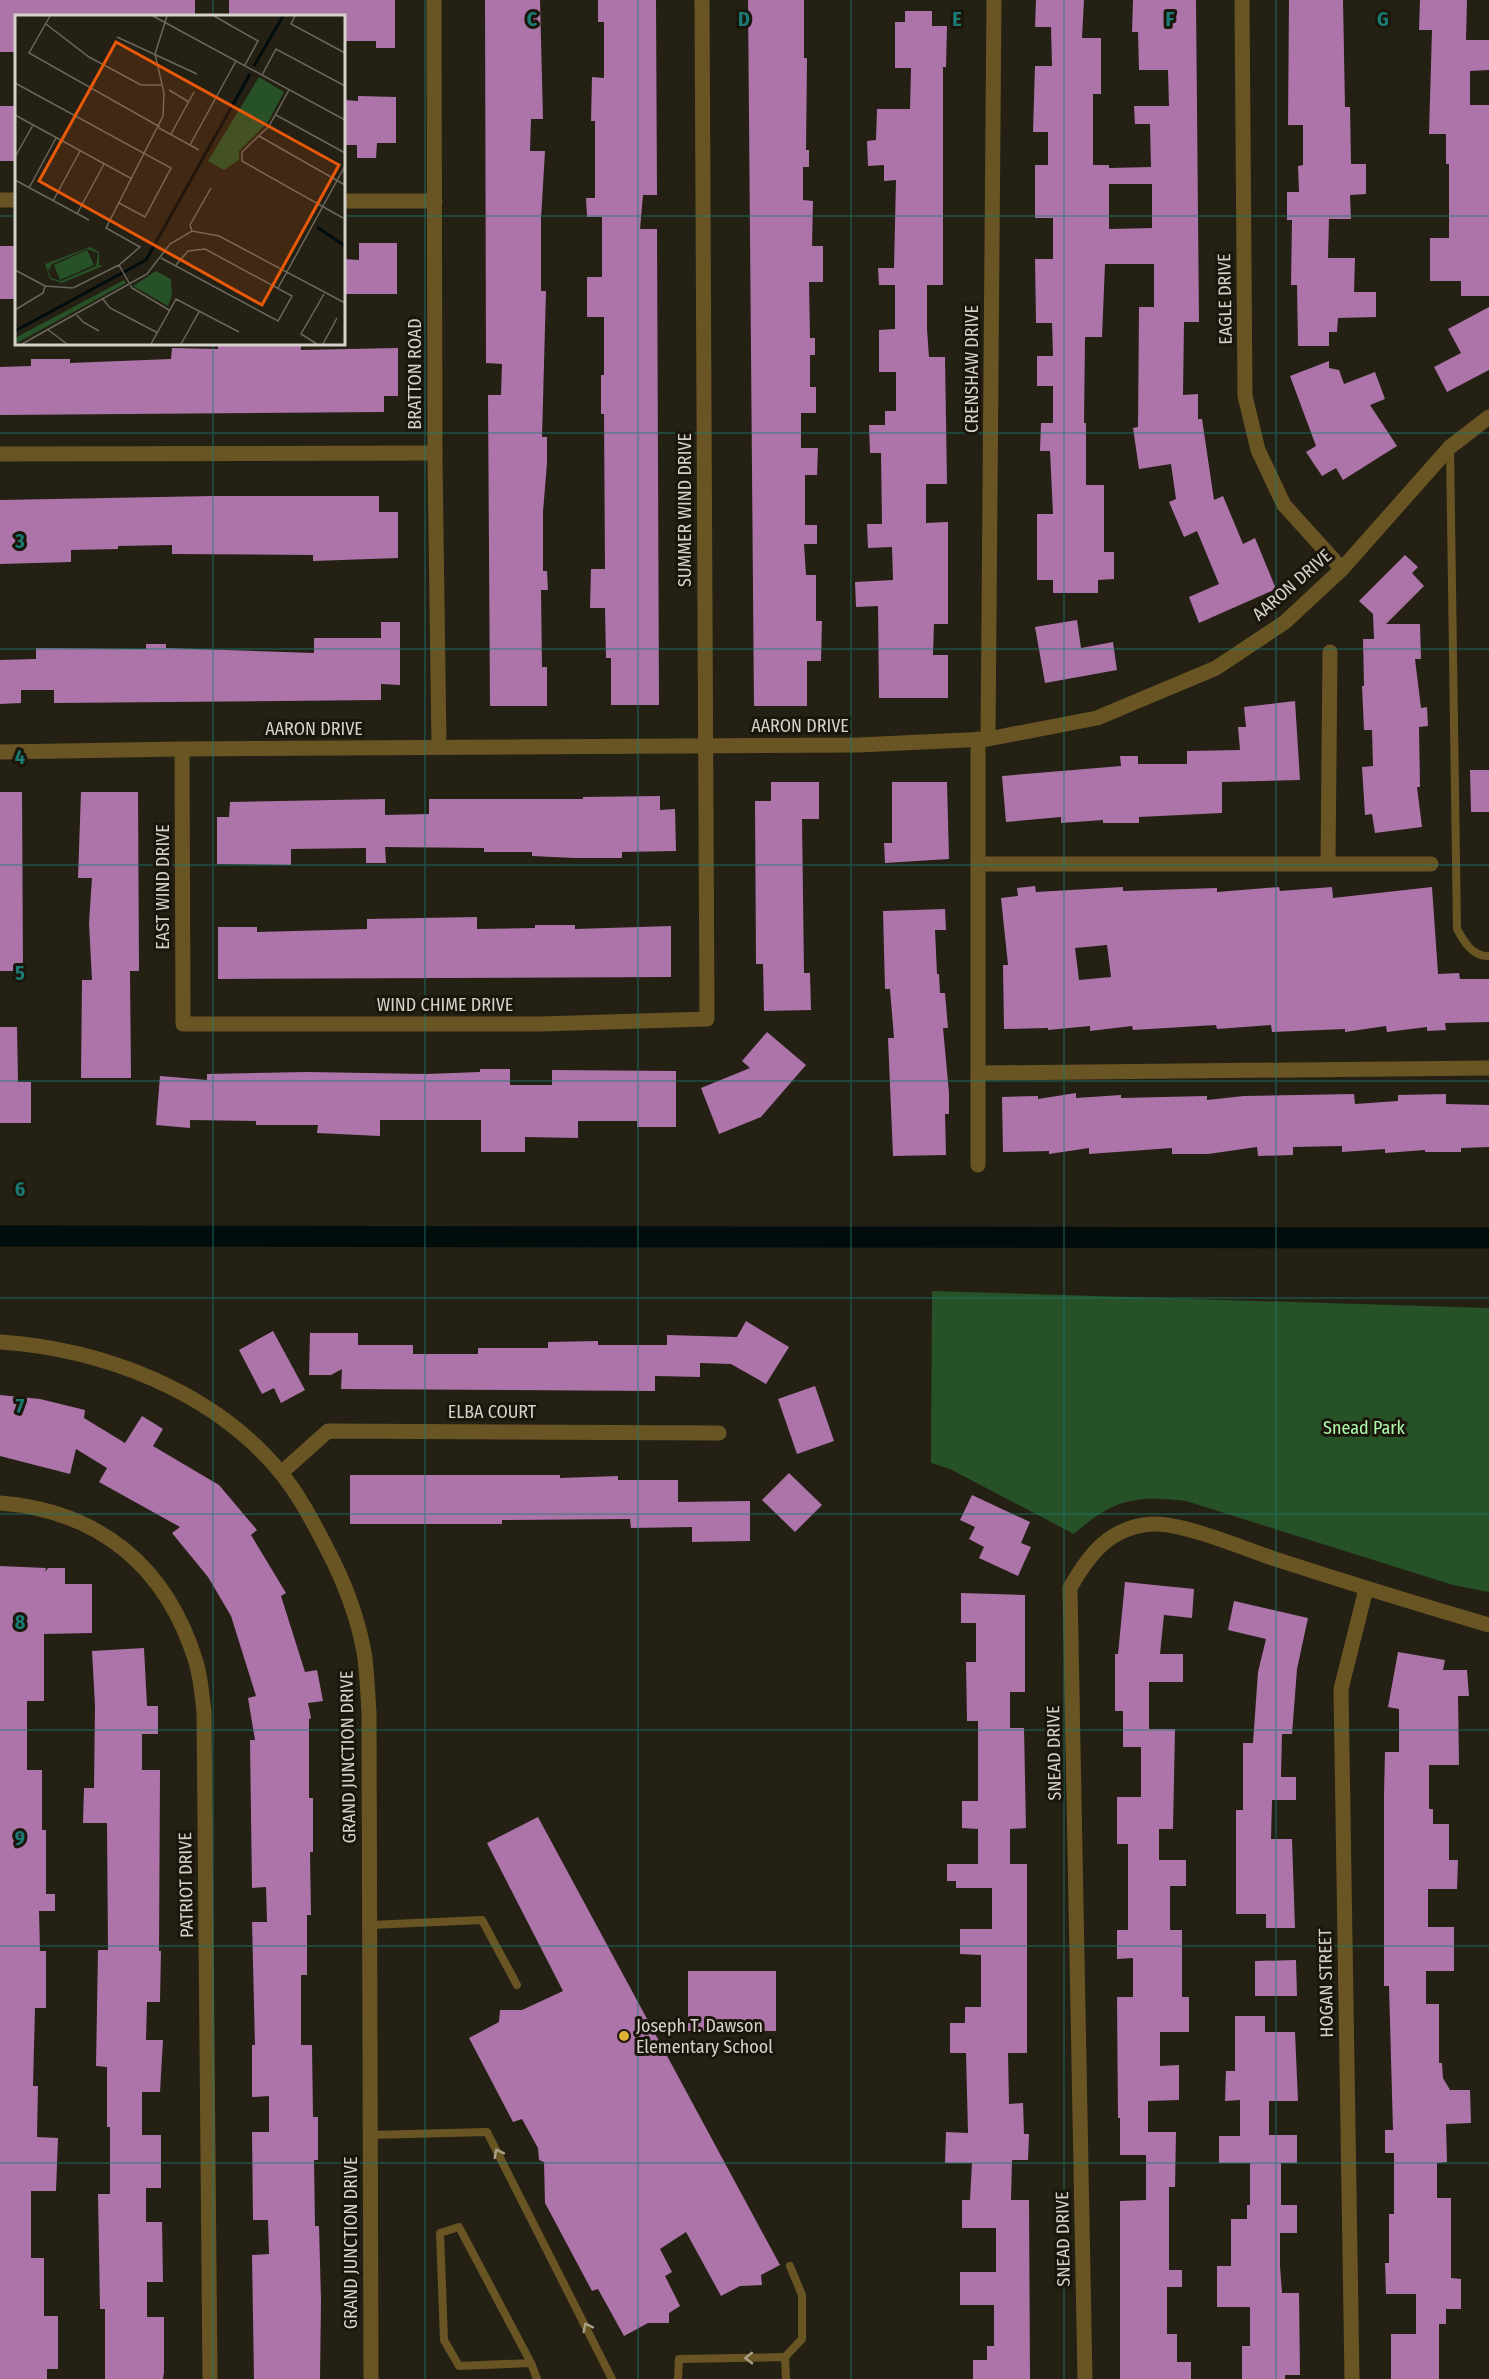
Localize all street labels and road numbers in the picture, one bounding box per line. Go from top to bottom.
street label: EAGLE DRIVE [1213,253,1237,345]
street label: CRENSHAW DRIVE [961,305,983,433]
street label: BRATTON ROAD [404,318,426,430]
street label: SUMMER WIND DRIVE [674,433,696,587]
street label: AARON DRIVE [1248,545,1336,625]
street label: AARON DRIVE [751,715,849,737]
street label: AARON DRIVE [265,718,363,740]
street label: EAST WIND DRIVE [152,824,174,950]
street label: WIND CHIME DRIVE [377,994,513,1016]
street label: ELBA COURT [448,1401,537,1423]
street label: GRAND JUNCTION DRIVE [335,1670,361,1844]
street label: SNEAD DRIVE [1042,1705,1066,1801]
street label: PATRIOT DRIVE [174,1832,198,1938]
street label: HOGAN STREET [1314,1928,1338,2038]
street label: GRAND JUNCTION DRIVE [340,2157,362,2329]
street label: SNEAD DRIVE [1051,2191,1075,2287]

